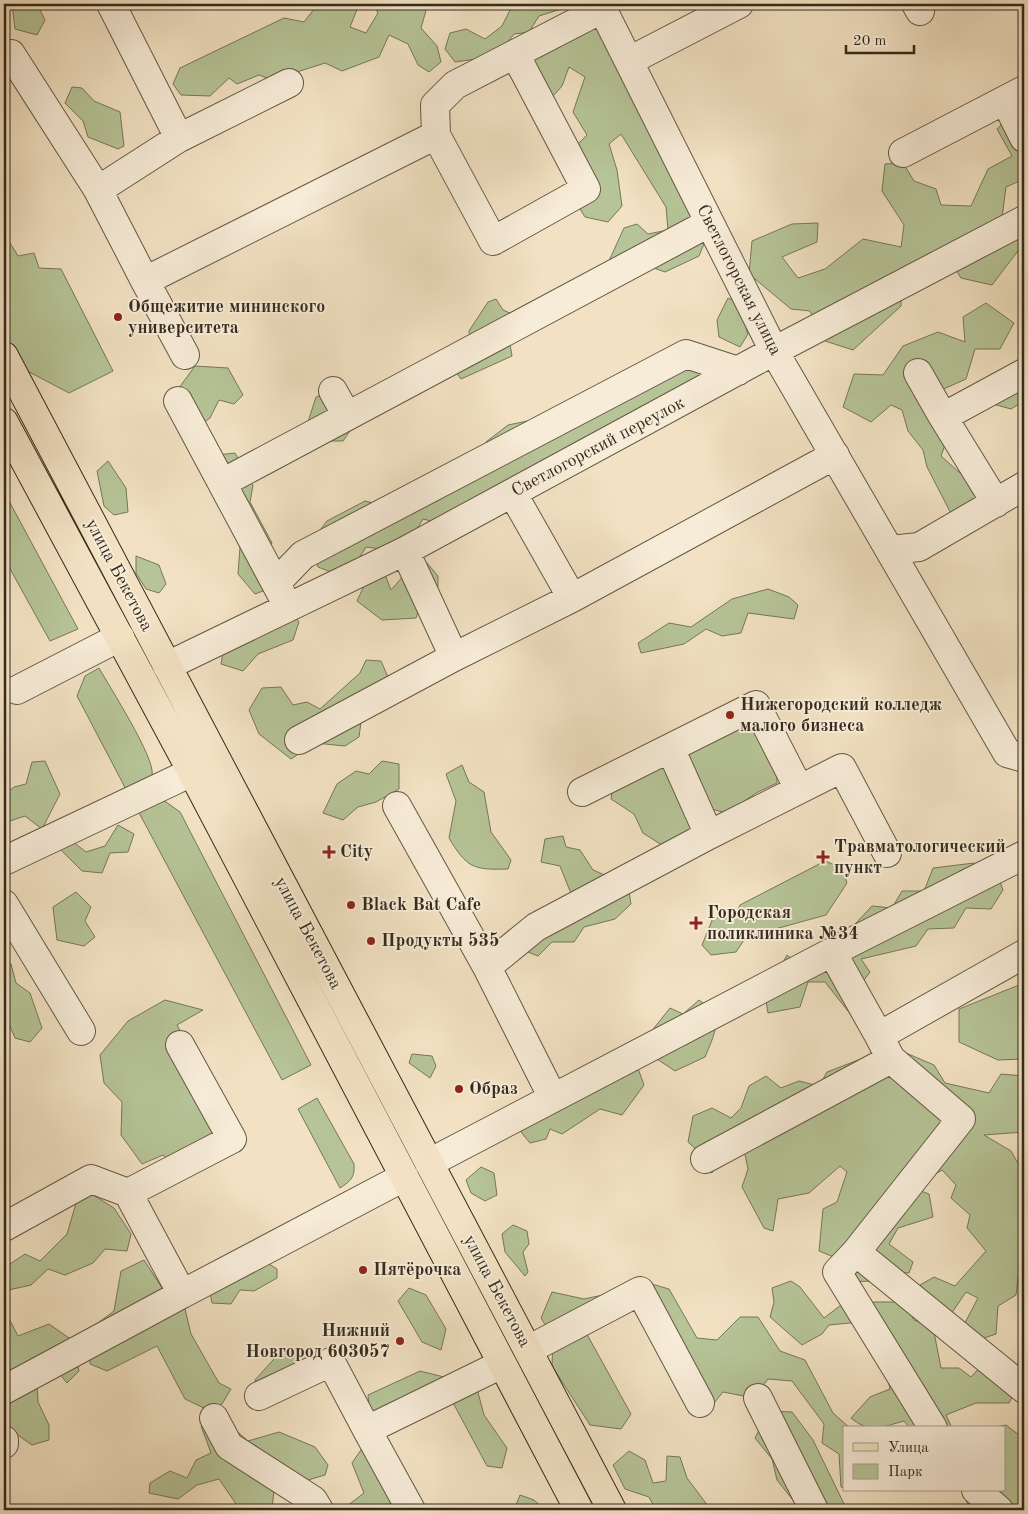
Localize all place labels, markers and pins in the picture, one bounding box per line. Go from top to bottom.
place label: Общежитие мининского университета [128,298,325,337]
marker: Общежитие мининского университета [112,311,124,323]
place label: Нижегородский колледж малого бизнеса [740,696,942,735]
marker: Нижегородский колледж малого бизнеса [724,709,736,721]
place label: Травматологический пункт [834,838,1006,877]
place label: City [340,843,373,861]
marker: City [322,845,336,859]
marker: Травматологический пункт [816,850,830,864]
place label: Black Bat Cafe [361,896,481,914]
marker: Black Bat Cafe [345,899,357,911]
place label: Городская поликлиника №34 [707,904,859,943]
marker: Городская поликлиника №34 [689,916,703,930]
place label: Продукты 535 [381,932,499,950]
marker: Продукты 535 [365,935,377,947]
place label: Образ [469,1080,518,1098]
marker: Образ [453,1083,465,1095]
place label: Пятёрочка [373,1261,461,1279]
marker: Пятёрочка [357,1264,369,1276]
place label: Нижний Новгород 603057 [245,1322,390,1361]
marker: Нижний Новгород 603057 [394,1335,406,1347]

